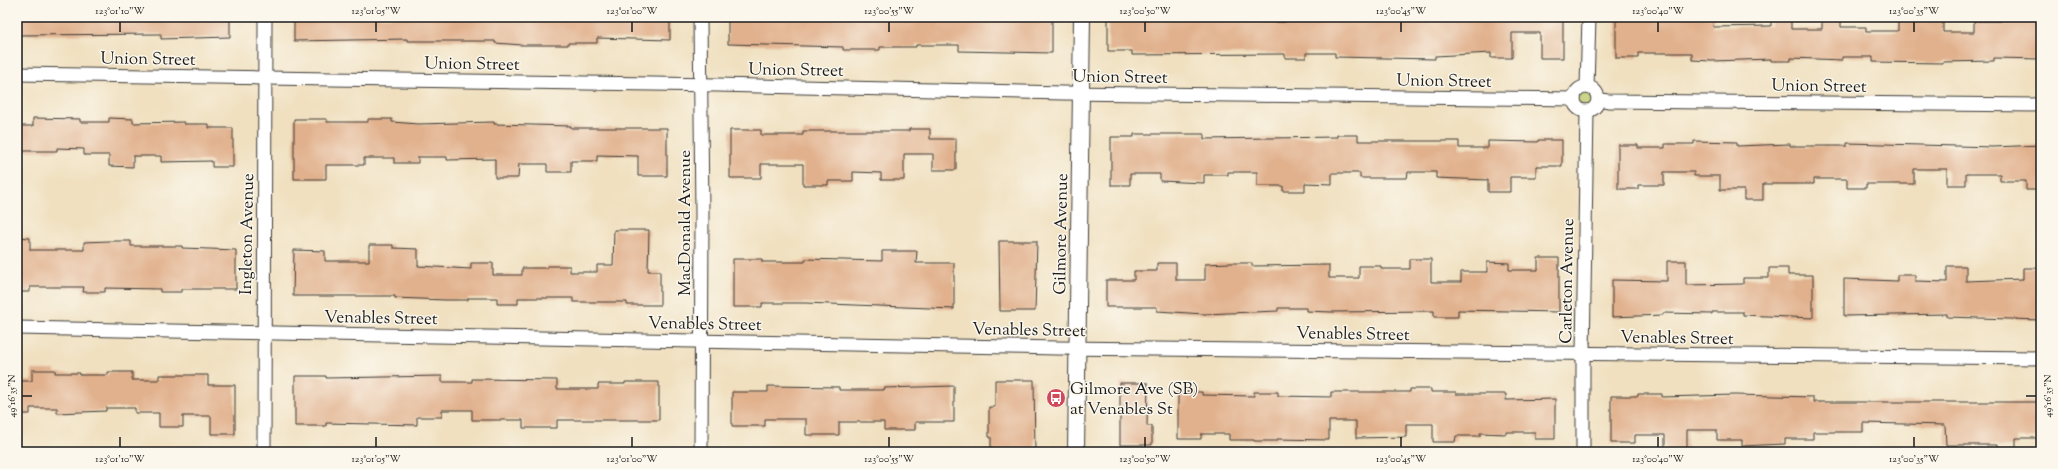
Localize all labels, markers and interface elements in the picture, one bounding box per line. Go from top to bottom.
text: 123°01'10"W [95,4,145,19]
text: 123°01'05"W [351,4,401,19]
text: 123°01'00"W [607,4,657,19]
text: 123°00'55"W [864,4,914,19]
text: 123°00'50"W [1119,4,1171,19]
text: 123°00'45"W [1376,4,1426,19]
text: 123°00'40"W [1632,4,1684,19]
text: 123°00'35"W [1889,4,1939,19]
street label: Union Street [100,47,196,73]
street label: Union Street [424,52,520,78]
street label: Union Street [748,58,844,84]
street label: Union Street [1072,65,1168,91]
street label: Union Street [1396,69,1492,95]
street label: Union Street [1771,74,1867,100]
street label: MacDonald Avenue [674,150,698,296]
street label: Ingleton Avenue [235,173,261,295]
street label: Gilmore Avenue [1049,173,1075,295]
street label: Carleton Avenue [1555,218,1581,344]
street label: Venables Street [324,306,438,332]
street label: Venables Street [648,312,762,338]
street label: Venables Street [972,318,1086,344]
street label: Venables Street [1296,322,1410,348]
street label: Venables Street [1620,326,1734,352]
text: 49°16'35"N [5,375,20,417]
text: 49°16'35"N [2041,375,2056,417]
place label: Gilmore Ave (SB) at Venables St [1070,378,1198,422]
bus stop icon: Gilmore Ave (SB) at Venables St [1045,387,1067,409]
text: 123°01'10"W [95,452,145,467]
text: 123°01'05"W [351,452,401,467]
text: 123°01'00"W [607,452,657,467]
text: 123°00'55"W [864,452,914,467]
text: 123°00'50"W [1119,452,1171,467]
text: 123°00'45"W [1376,452,1426,467]
text: 123°00'40"W [1632,452,1684,467]
text: 123°00'35"W [1889,452,1939,467]

